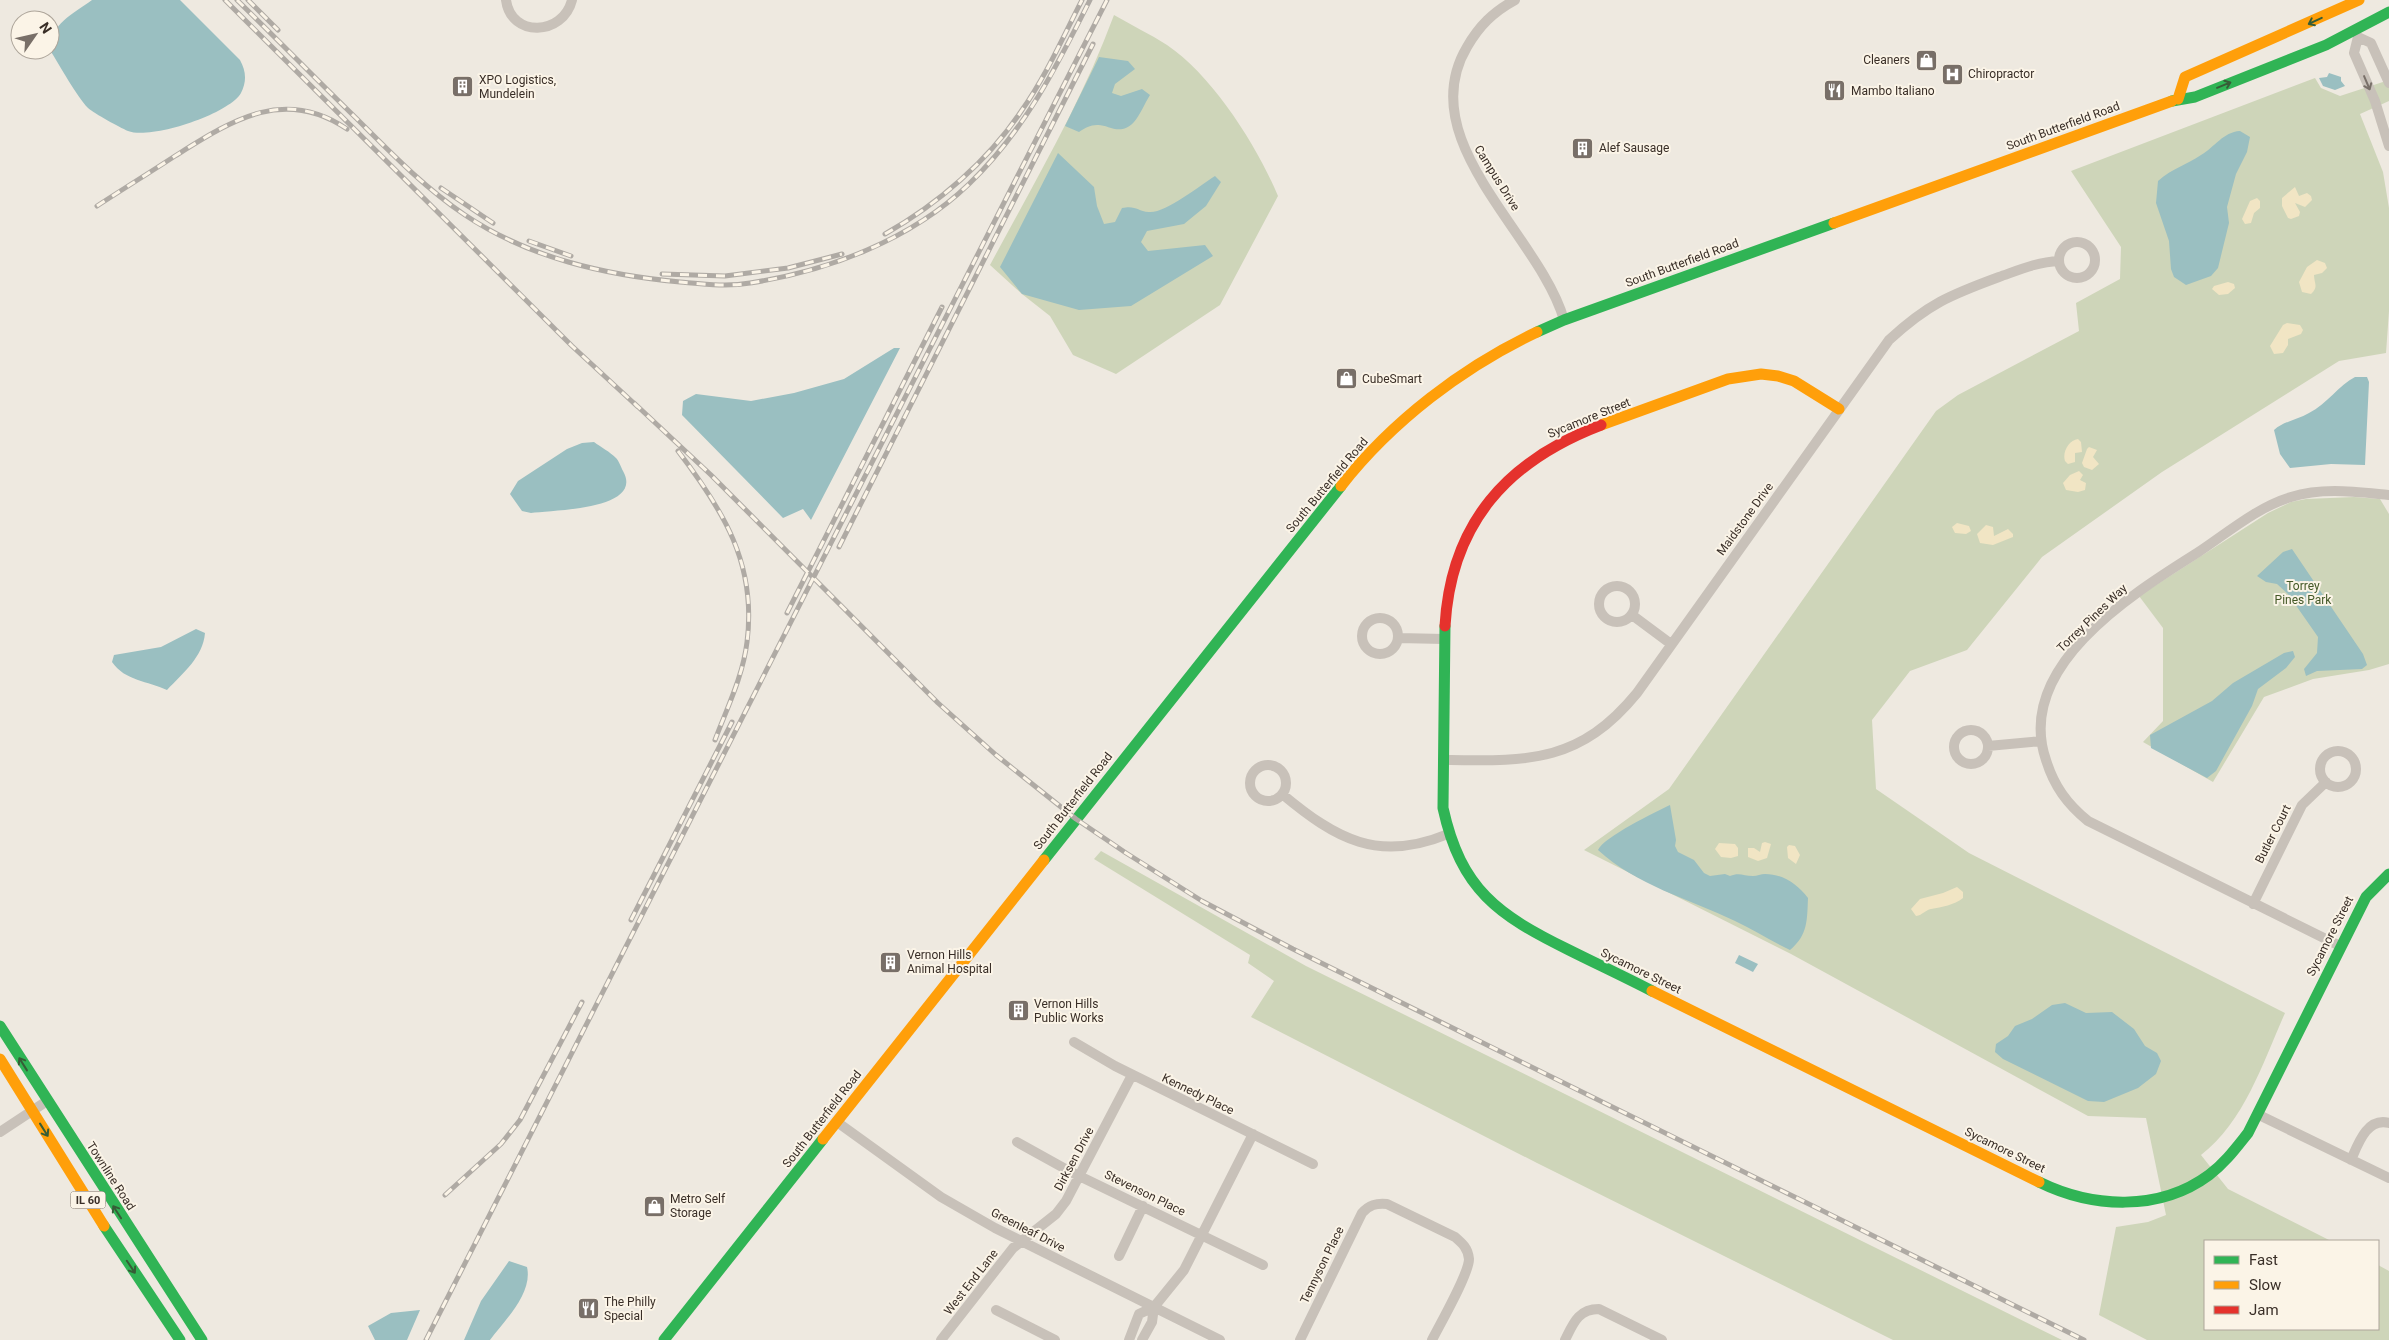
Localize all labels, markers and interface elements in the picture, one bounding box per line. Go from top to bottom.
north arrow [10,10,60,60]
one-way arrow [2308,16,2323,26]
text: N [36,19,55,36]
shop icon: Cleaners [1914,48,1938,72]
place label: Cleaners [1863,53,1910,67]
hospital icon: Chiropractor [1940,62,1964,86]
place label: Chiropractor [1968,67,2034,81]
place label: XPO Logistics, Mundelein [479,73,556,101]
building icon: XPO Logistics, Mundelein [451,75,475,99]
one-way arrow [2363,75,2373,90]
restaurant icon: Mambo Italiano [1823,79,1847,103]
one-way arrow [2216,80,2232,89]
place label: Mambo Italiano [1851,84,1935,98]
street label: South Butterfield Road [2004,99,2122,153]
building icon: Alef Sausage [1571,136,1595,160]
place label: Alef Sausage [1599,141,1669,155]
street label: Campus Drive [1471,143,1523,213]
street label: South Butterfield Road [1623,236,1741,290]
shop icon: CubeSmart [1334,367,1358,391]
place label: CubeSmart [1362,372,1422,386]
street label: Sycamore Street [1546,395,1632,441]
street label: South Butterfield Road [1283,435,1371,535]
street label: Maidstone Drive [1714,480,1776,558]
park label: Torrey Pines Park [2275,579,2332,607]
street label: Torrey Pines Way [2054,581,2130,655]
street label: South Butterfield Road [1031,750,1115,852]
street label: Butler Court [2252,802,2294,866]
street label: Sycamore Street [2304,894,2356,978]
street label: Sycamore Street [1598,945,1684,997]
place label: Vernon Hills Animal Hospital [907,948,992,976]
building icon: Vernon Hills Animal Hospital [879,950,903,974]
place label: Vernon Hills Public Works [1034,997,1104,1025]
building icon: Vernon Hills Public Works [1006,999,1030,1023]
one-way arrow [18,1057,28,1071]
street label: South Butterfield Road [780,1068,864,1170]
street label: Kennedy Place [1160,1071,1236,1117]
one-way arrow [40,1122,50,1136]
street label: Sycamore Street [1962,1124,2048,1176]
street label: Dirksen Drive [1051,1125,1097,1193]
street label: Townline Road [84,1139,138,1213]
street label: Stevenson Place [1102,1167,1188,1219]
road number: IL 60 [70,1192,106,1208]
place label: Metro Self Storage [670,1192,726,1220]
shop icon: Metro Self Storage [642,1194,666,1218]
one-way arrow [112,1205,122,1219]
street label: Greenleaf Drive [989,1205,1067,1255]
street label: Tennyson Place [1297,1224,1347,1306]
legend [2204,1240,2379,1330]
street label: West End Lane [941,1247,1001,1317]
text: Fast [2249,1251,2278,1269]
one-way arrow [126,1260,136,1274]
text: Slow [2249,1276,2281,1294]
place label: The Philly Special [604,1295,656,1323]
restaurant icon: The Philly Special [576,1297,600,1321]
text: Jam [2249,1301,2279,1319]

